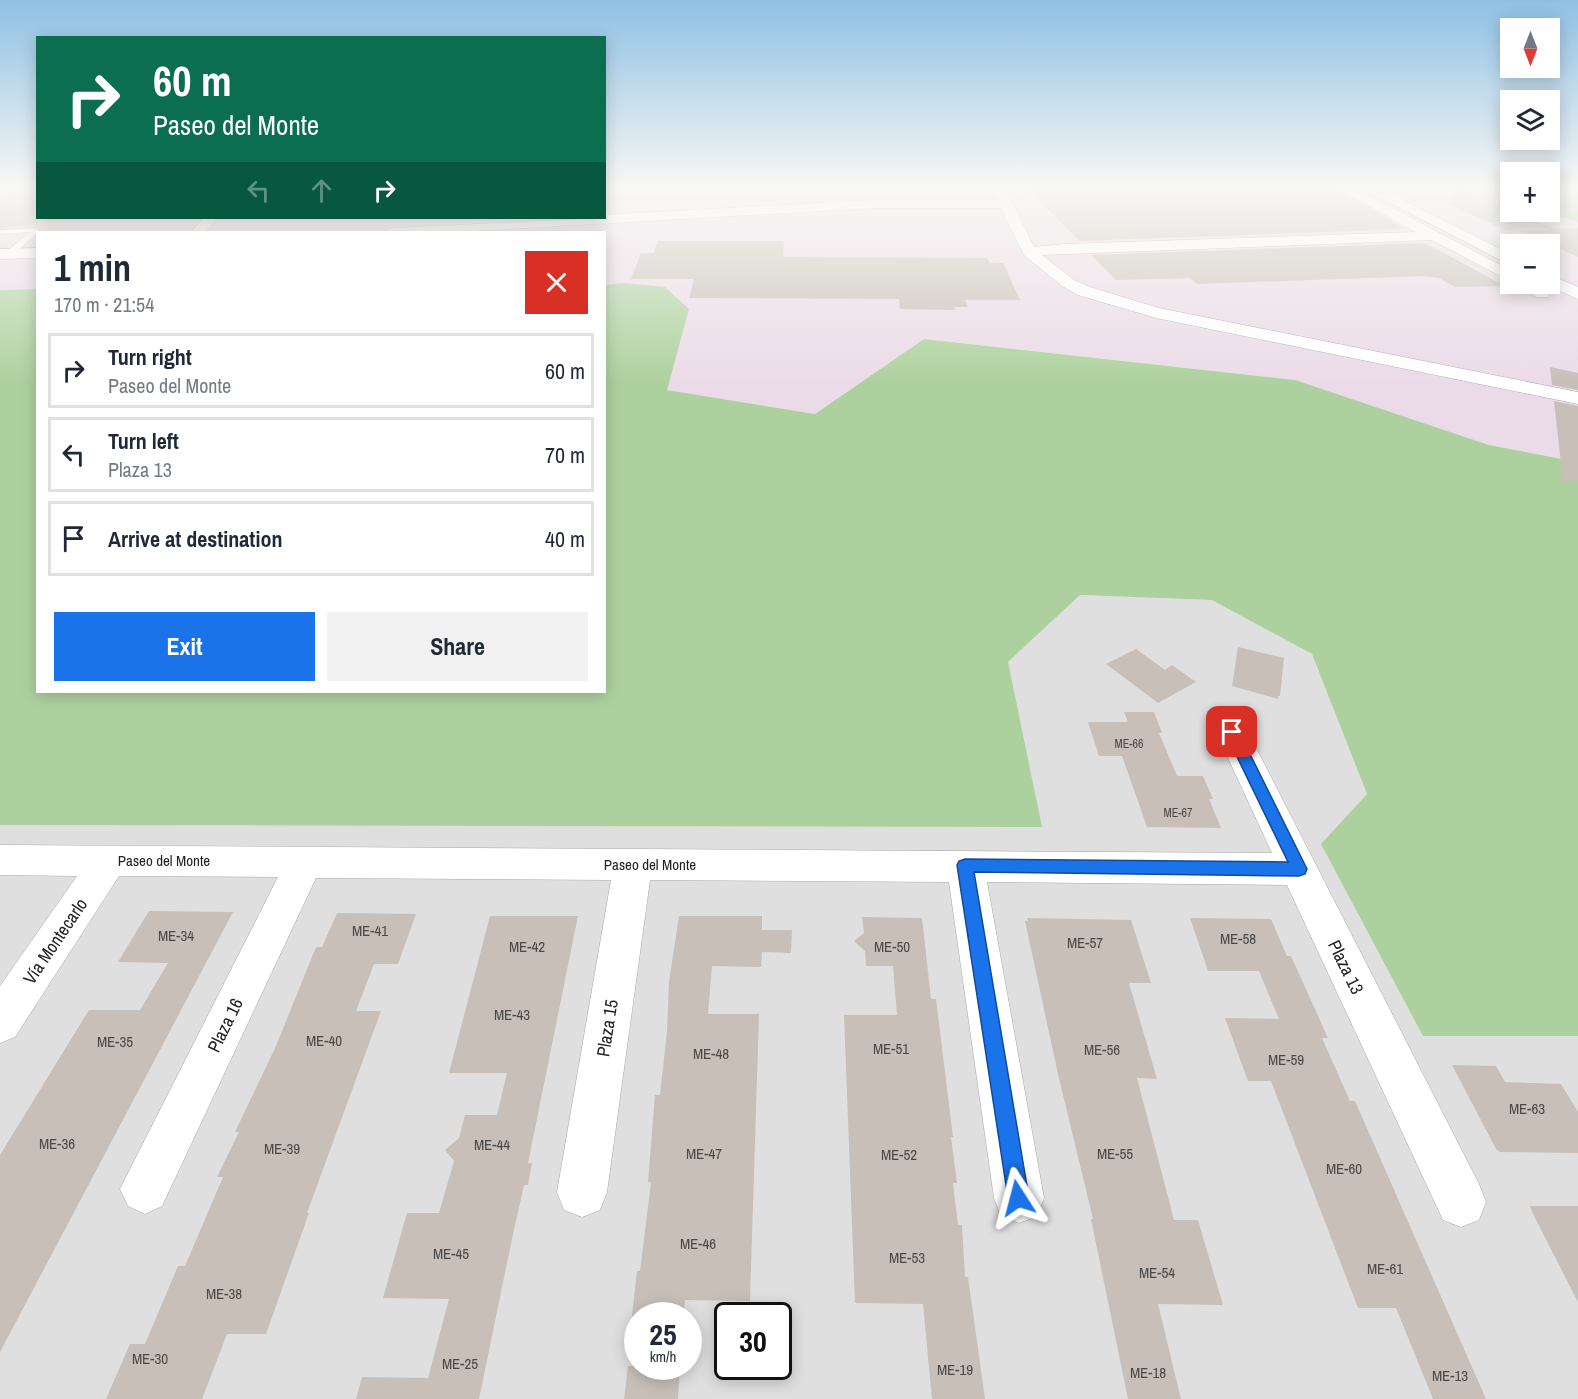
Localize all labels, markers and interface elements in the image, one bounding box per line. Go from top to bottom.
north arrow [1500,18,1560,78]
map controls [1500,18,1560,294]
text: 60 m [153,53,232,109]
icon: right [54,60,132,138]
button: layers [1500,90,1560,150]
text: Paseo del Monte [153,107,319,143]
button: + [1500,162,1560,222]
icon: left [242,174,275,207]
icon: ahead [305,174,338,207]
icon: right [368,174,401,207]
button: − [1500,234,1560,294]
text: 1 min [54,244,131,292]
button: close [525,251,588,314]
text: 170 m · 21:54 [54,291,154,318]
text: Turn right [108,342,192,372]
icon: right [57,354,90,387]
text: 60 m [545,356,585,386]
text: Paseo del Monte [108,372,231,399]
text: Turn left [108,426,179,456]
icon: left [57,438,90,471]
text: 70 m [545,440,585,470]
text: Plaza 13 [108,456,172,483]
icon: arrive [57,522,90,555]
text: Arrive at destination [108,524,282,554]
text: 40 m [545,524,585,554]
button: Exit [54,612,315,681]
button: Share [327,612,588,681]
pin [1206,706,1257,757]
icon: arrive [1215,715,1248,748]
house number: ME-66 [1115,736,1143,752]
house number: ME-67 [1164,805,1193,821]
street label: Paseo del Monte [118,850,210,871]
street label: Paseo del Monte [604,854,696,875]
street label: Vía Montecarlo [17,893,93,989]
house number: ME-41 [352,920,388,941]
house number: ME-34 [158,925,194,946]
house number: ME-58 [1220,928,1256,949]
house number: ME-57 [1067,932,1103,953]
house number: ME-42 [509,936,545,957]
house number: ME-50 [874,936,910,957]
street label: Plaza 13 [1322,936,1370,998]
street label: Plaza 16 [201,994,249,1056]
street label: Plaza 15 [590,998,624,1058]
house number: ME-43 [494,1004,530,1025]
house number: ME-40 [306,1030,342,1051]
house number: ME-35 [97,1031,133,1052]
house number: ME-51 [873,1038,909,1059]
house number: ME-56 [1084,1039,1120,1060]
house number: ME-48 [693,1043,729,1064]
house number: ME-59 [1268,1049,1304,1070]
house number: ME-63 [1509,1098,1545,1119]
house number: ME-36 [39,1133,75,1154]
house number: ME-44 [474,1134,510,1155]
house number: ME-39 [264,1138,300,1159]
house number: ME-47 [686,1143,722,1164]
house number: ME-55 [1097,1143,1133,1164]
house number: ME-52 [881,1144,917,1165]
house number: ME-60 [1326,1158,1362,1179]
position arrow [986,1166,1050,1230]
house number: ME-46 [680,1233,716,1254]
house number: ME-45 [433,1243,469,1264]
house number: ME-53 [889,1247,925,1268]
house number: ME-61 [1367,1258,1403,1279]
house number: ME-54 [1139,1262,1175,1283]
house number: ME-38 [206,1283,242,1304]
speed limit sign: 30 [714,1302,792,1380]
text: 25 [649,1314,677,1354]
text: km/h [650,1346,676,1367]
house number: ME-30 [132,1348,168,1369]
house number: ME-25 [442,1353,478,1374]
house number: ME-19 [937,1359,973,1380]
house number: ME-18 [1130,1362,1166,1383]
house number: ME-13 [1432,1365,1468,1386]

